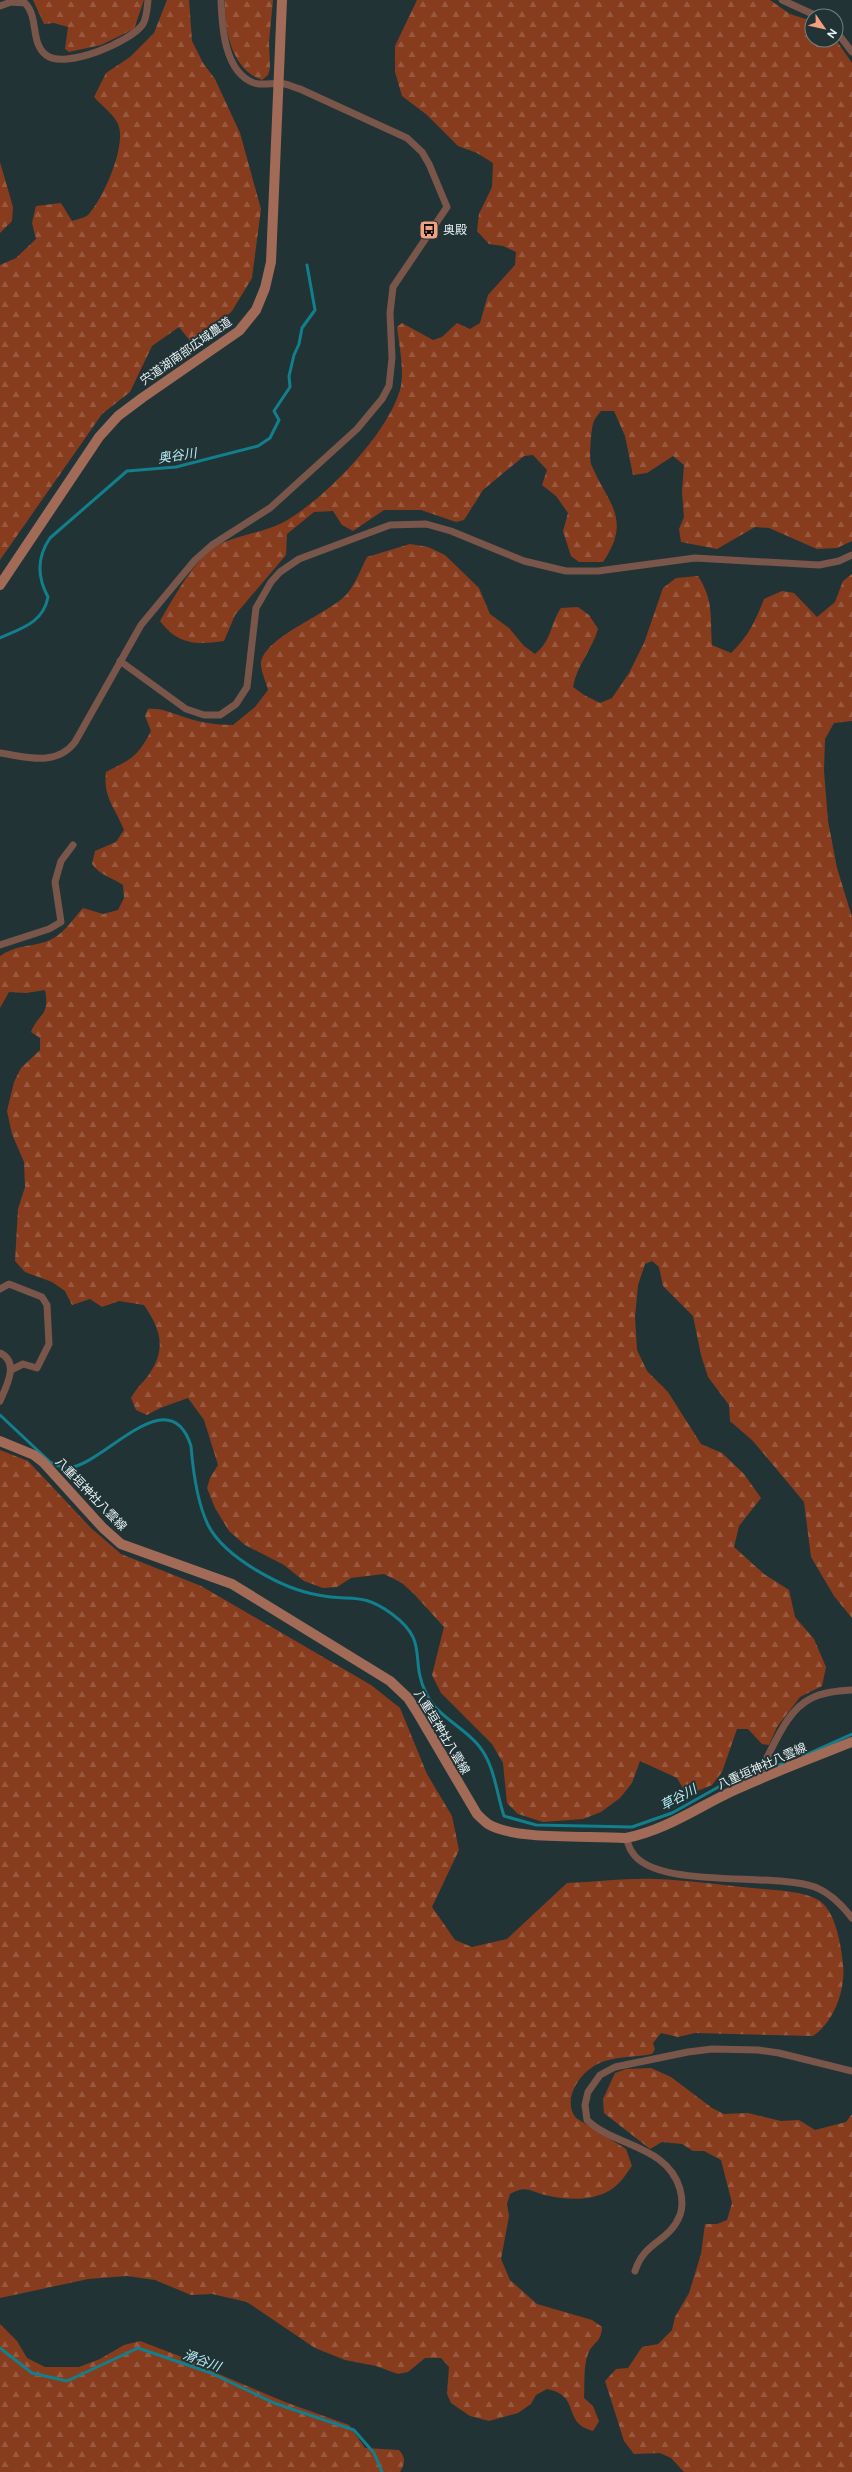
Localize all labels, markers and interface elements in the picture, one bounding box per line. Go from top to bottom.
north arrow [804,8,844,48]
text: N [824,26,840,40]
bus stop icon: 奥殿 [418,219,440,241]
place label: 奥殿 [443,223,467,237]
street label: 宍道湖南部広域農道 [138,314,234,388]
water label: 奥谷川 [157,445,199,466]
street label: 八重垣神社八雲線 [53,1455,129,1533]
street label: 八重垣神社八雲線 [411,1687,473,1777]
street label: 八重垣神社八雲線 [715,1740,809,1792]
water label: 草谷川 [657,1781,701,1813]
water label: 滑谷川 [181,2347,225,2375]

